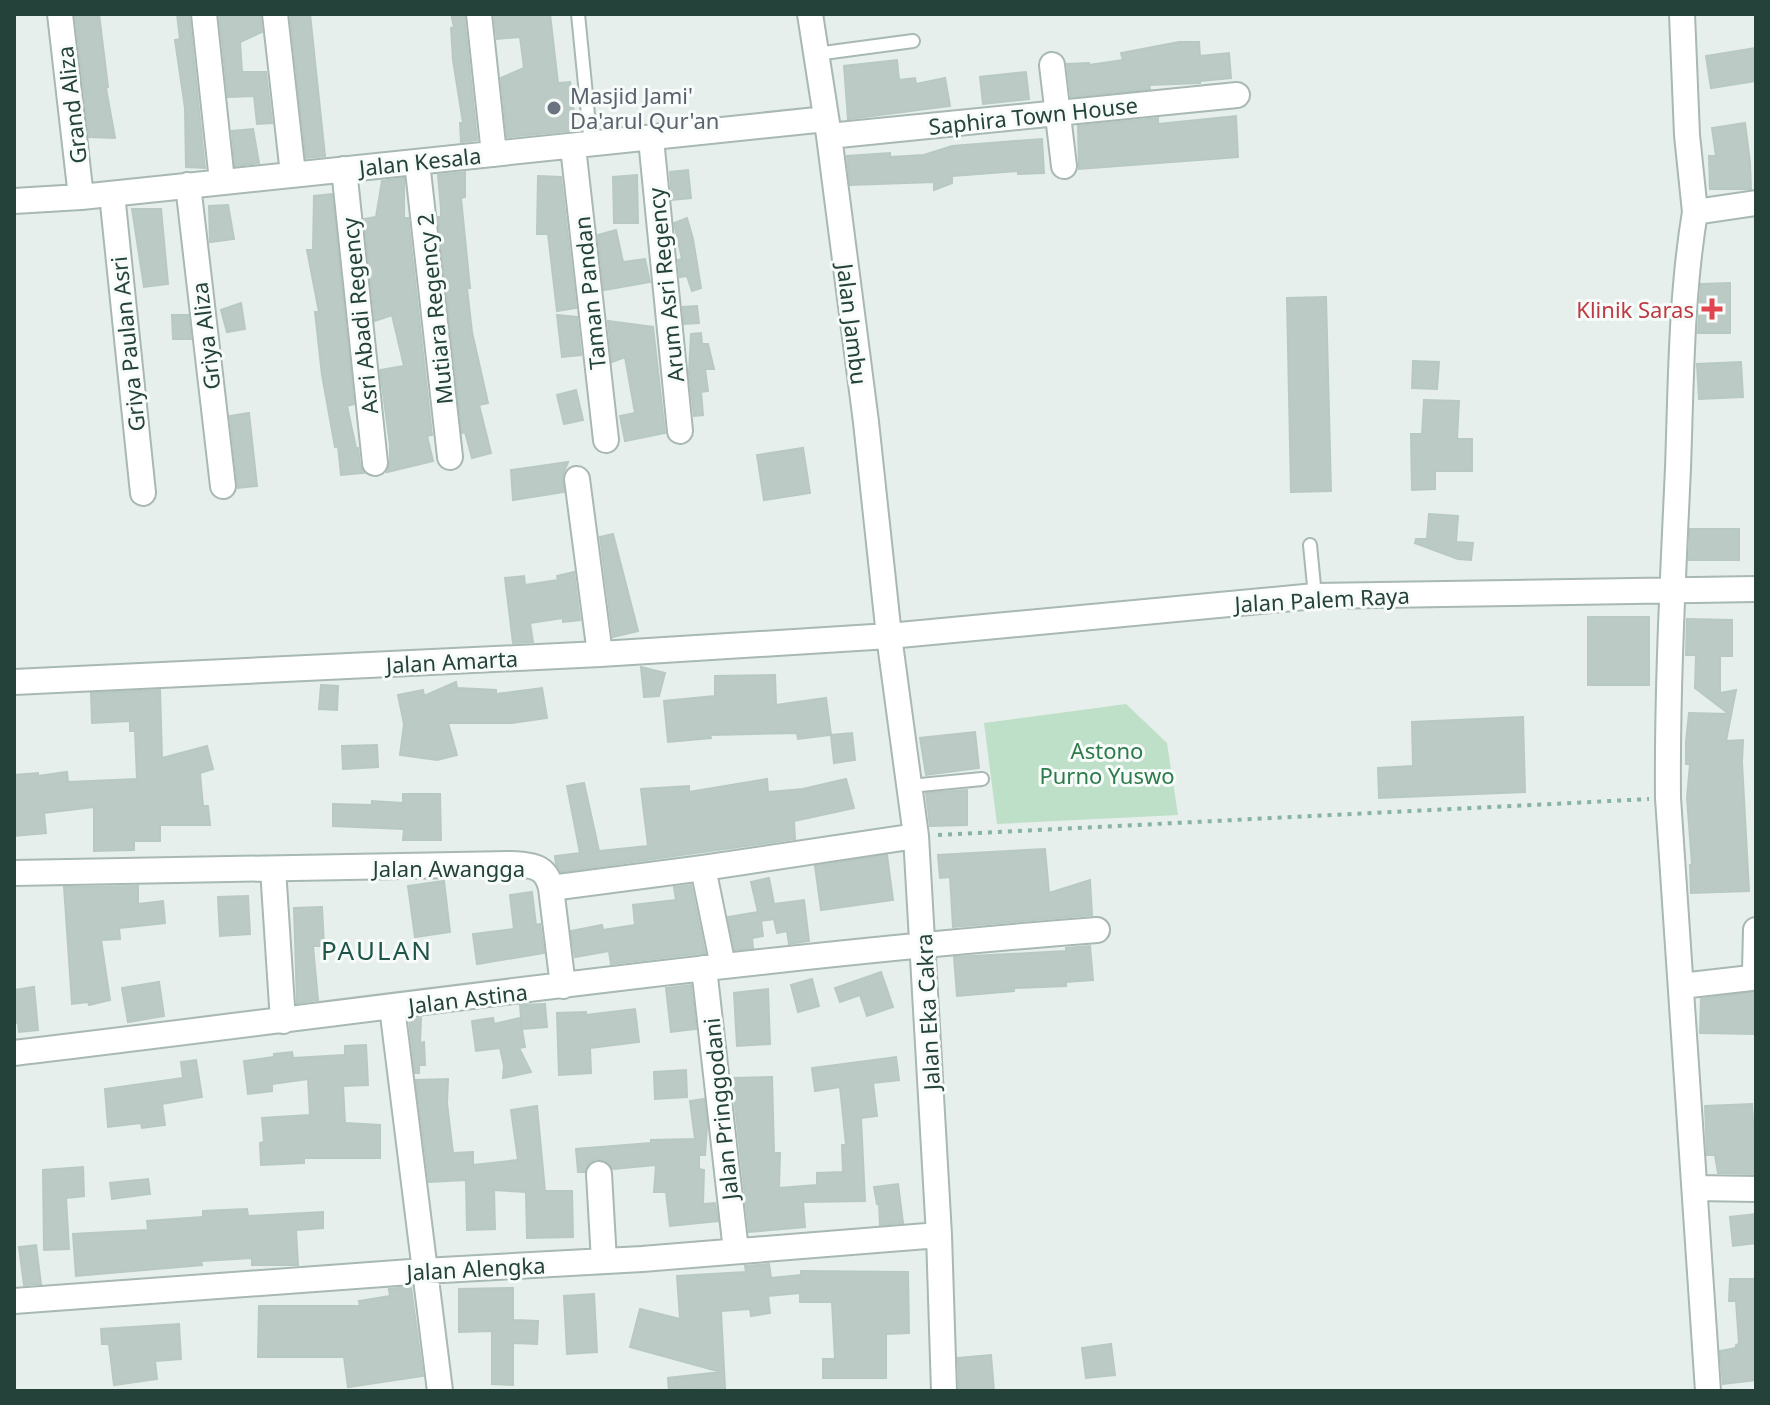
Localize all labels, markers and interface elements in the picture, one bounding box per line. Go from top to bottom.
street label: Grand Aliza [49,45,93,165]
place label: Masjid Jami' Da'arul Qur'an [570,80,719,135]
street label: Saphira Town House [927,89,1139,141]
marker: Masjid Jami' Da'arul Qur'an [545,99,563,117]
street label: Jalan Kesala [355,140,483,183]
street label: Arum Asri Regency [640,185,690,384]
street label: Mutiara Regency 2 [409,212,459,406]
street label: Taman Pandan [566,215,612,371]
street label: Asri Abadi Regency [334,216,384,416]
street label: Griya Paulan Asri [103,255,151,433]
street label: Jalan Jambu [830,260,875,386]
street label: Griya Aliza [184,280,226,392]
place label: Klinik Saras [1576,294,1694,324]
marker: Klinik Saras [1701,298,1723,320]
street label: Jalan Palem Raya [1232,579,1410,619]
street label: Jalan Amarta [383,643,519,680]
park label: Astono Purno Yuswo [1039,735,1175,790]
street label: Jalan Awangga [371,853,525,883]
district label: PAULAN [321,932,433,968]
street label: Jalan Eka Cakra [908,933,946,1093]
street label: Jalan Astina [405,976,529,1020]
street label: Jalan Pringgodani [696,1016,745,1203]
street label: Jalan Alengka [404,1249,546,1287]

